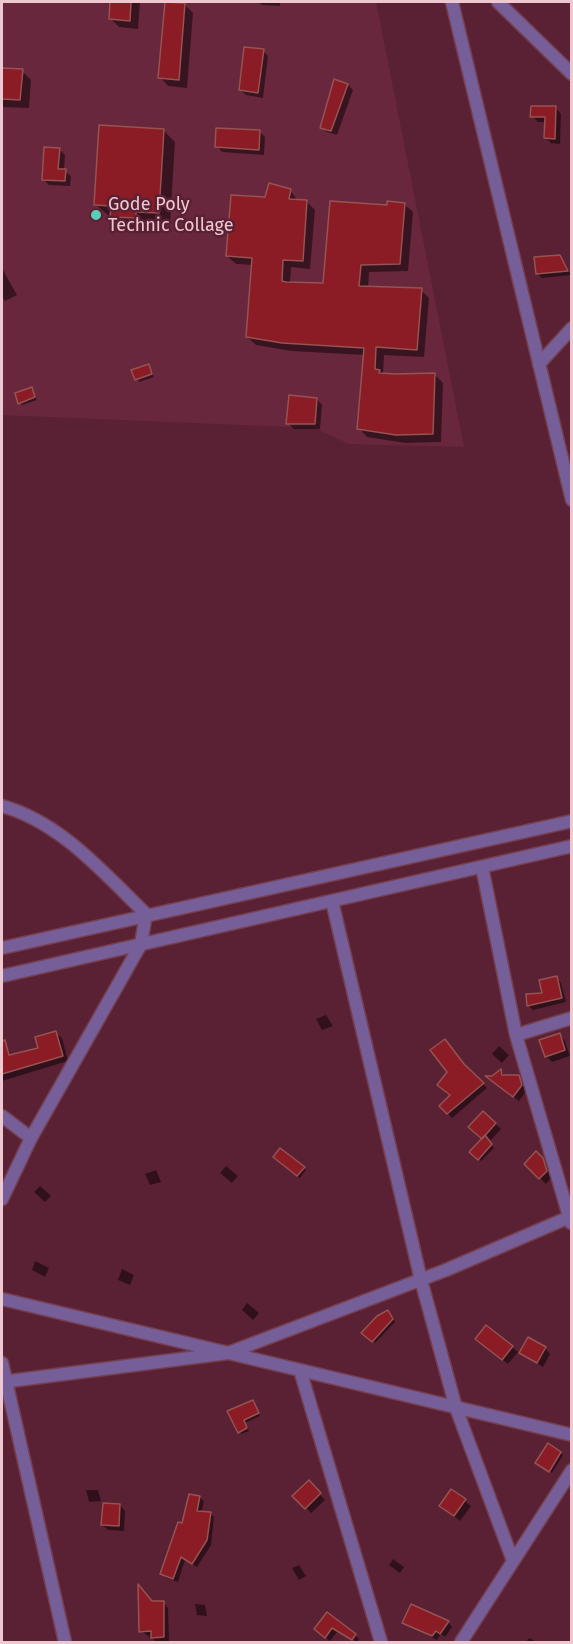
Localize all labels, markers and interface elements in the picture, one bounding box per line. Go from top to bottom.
place label: Gode Poly Technic Collage [108,194,233,236]
marker: Gode Poly Technic Collage [89,208,103,222]

